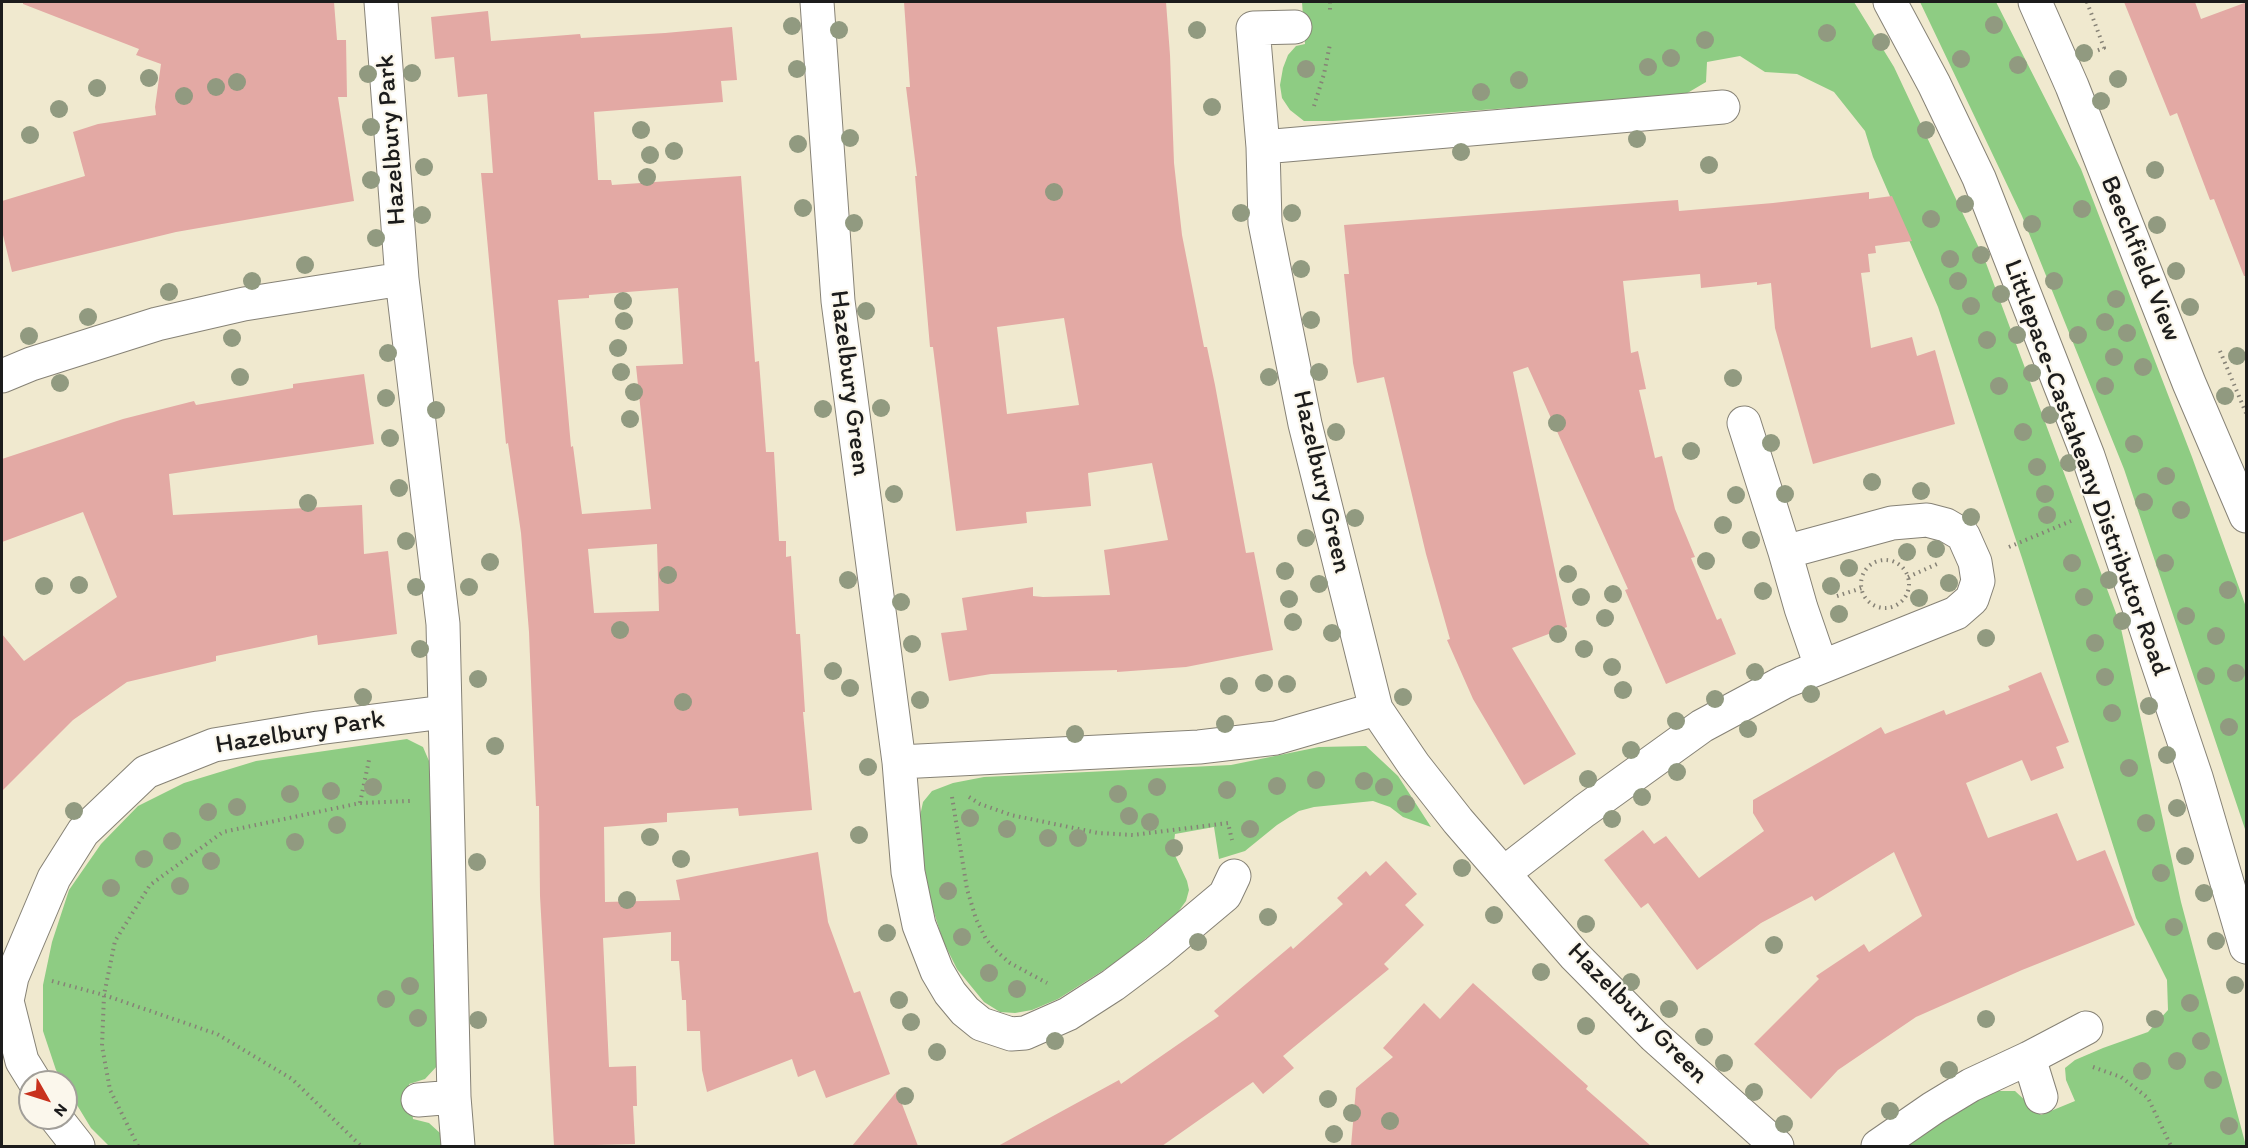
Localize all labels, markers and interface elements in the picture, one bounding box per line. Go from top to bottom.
street label: Hazelbury Park [370,54,414,226]
street label: Beechfield View [2093,172,2187,346]
street label: Littlepace-Castaheany Distributor Road [1996,256,2176,680]
street label: Hazelbury Green [822,288,876,478]
street label: Hazelbury Green [1285,388,1357,576]
street label: Hazelbury Park [213,704,387,762]
street label: Hazelbury Green [1560,937,1714,1091]
north arrow [18,1070,78,1130]
text: N [50,1100,72,1121]

